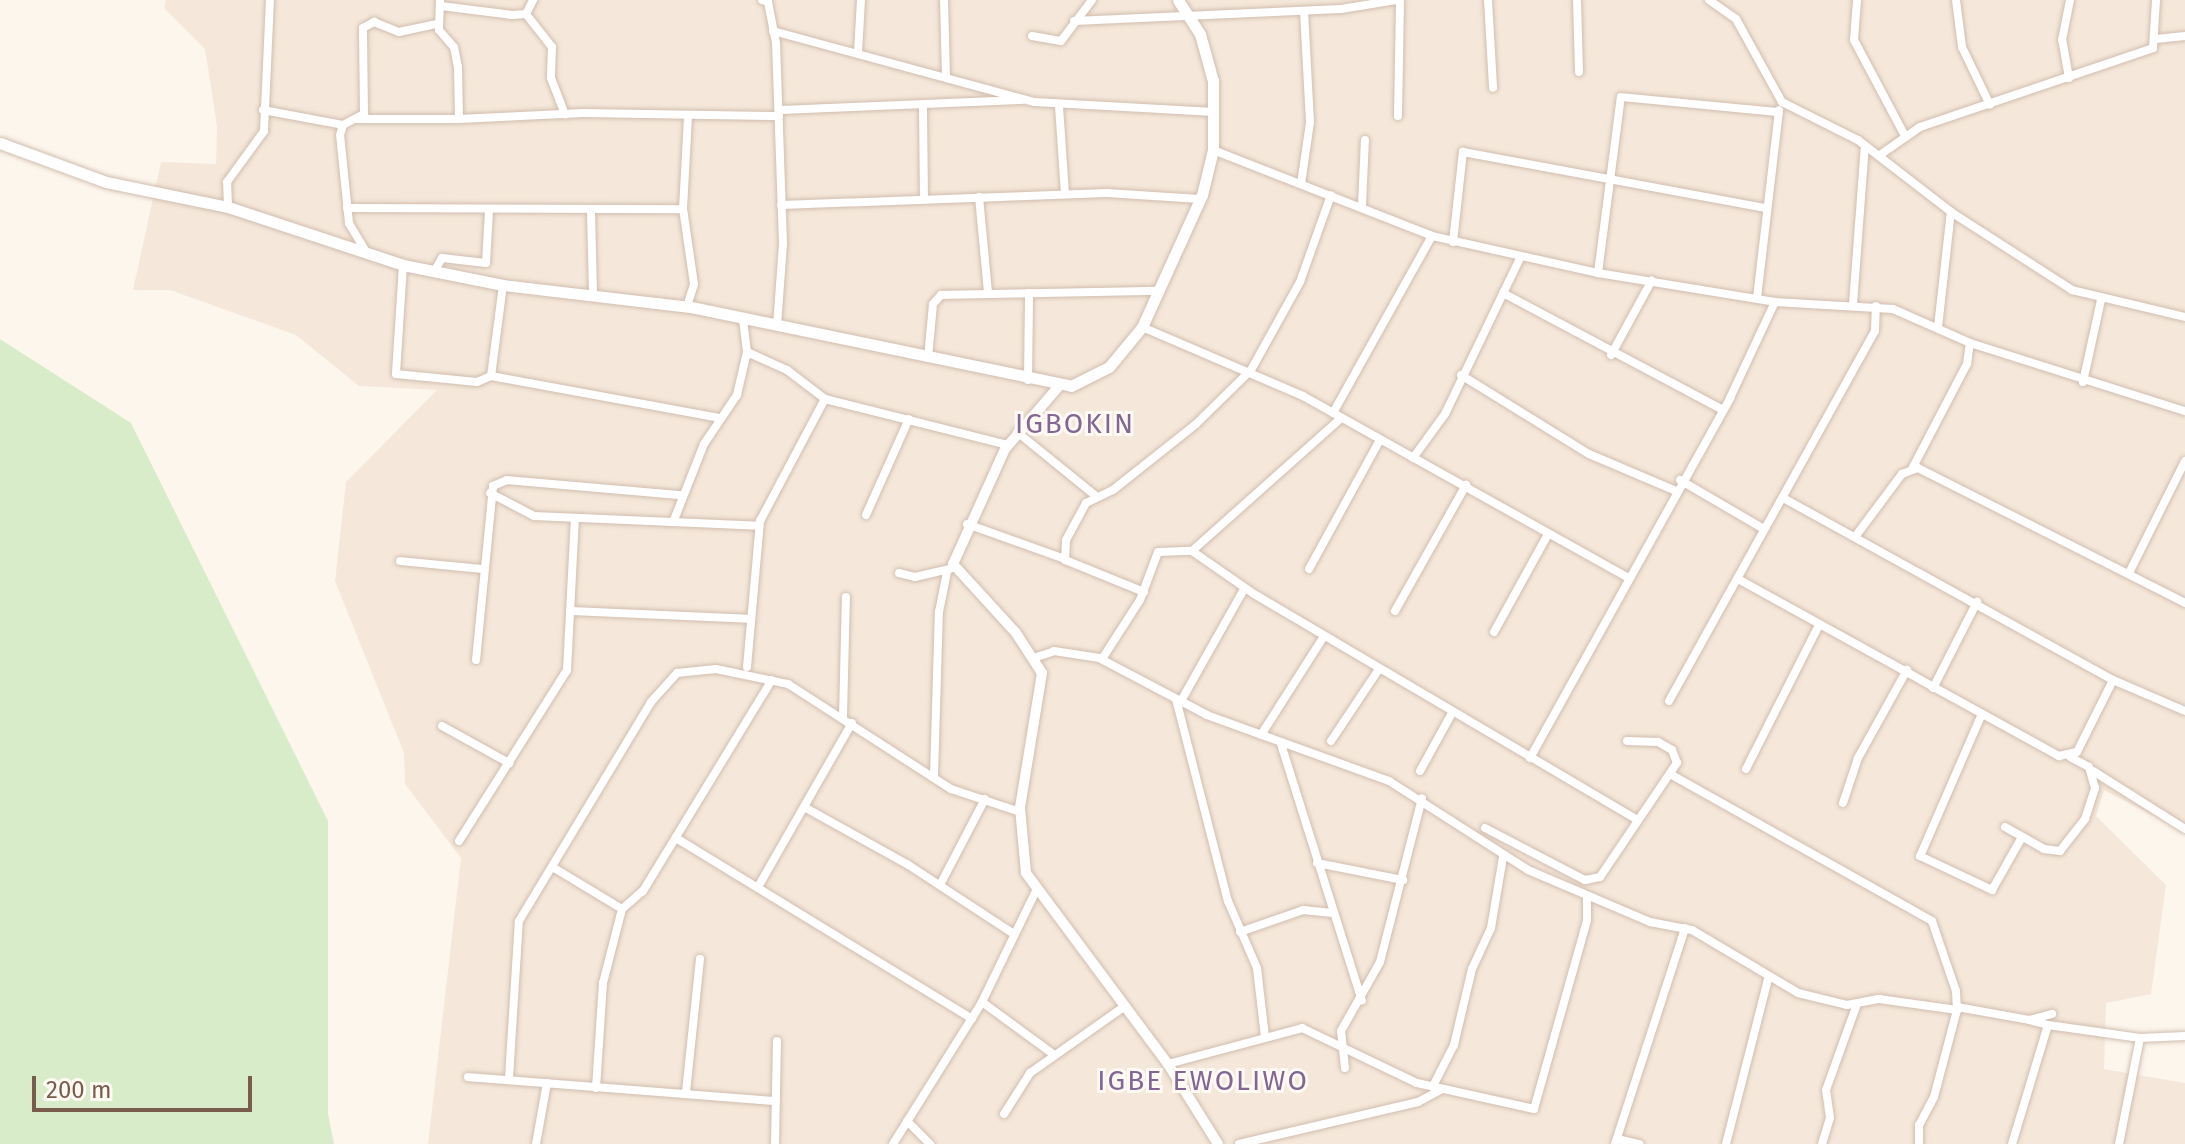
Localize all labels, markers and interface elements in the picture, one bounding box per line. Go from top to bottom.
district label: IGBOKIN [1015,407,1135,441]
scale bar [36,1060,256,1110]
district label: IGBE EWOLIWO [1097,1064,1309,1098]
text: 200 m [46,1076,112,1104]

